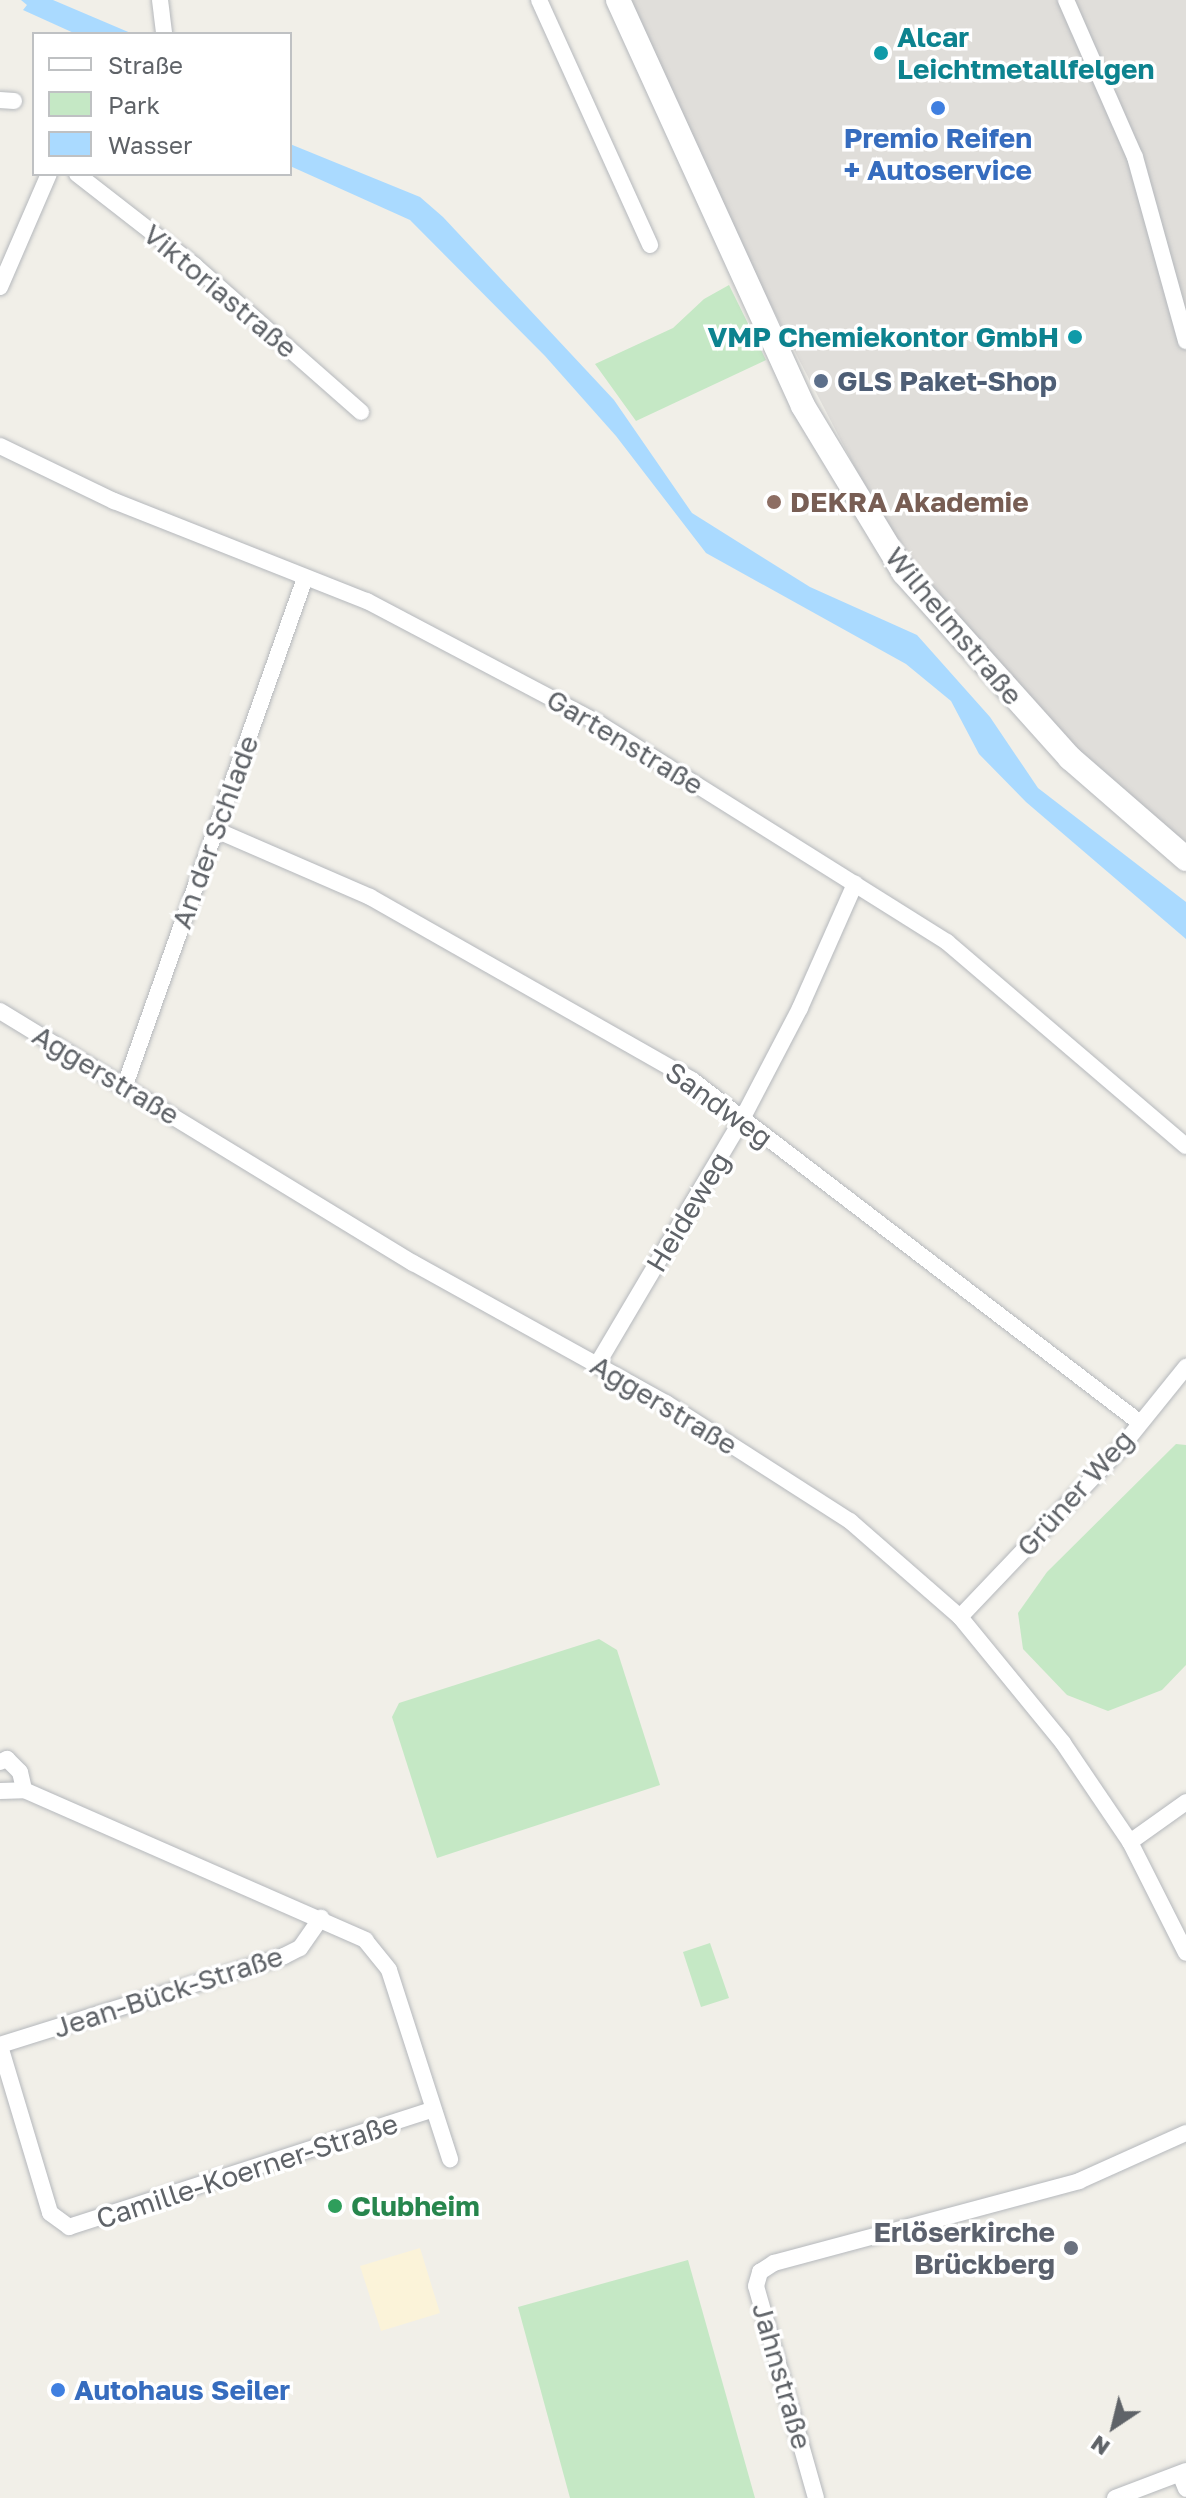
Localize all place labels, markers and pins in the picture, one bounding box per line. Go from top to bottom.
place label: Alcar Leichtmetallfelgen [897,20,1155,86]
marker: Alcar Leichtmetallfelgen [872,44,890,62]
marker: Premio Reifen + Autoservice [929,99,947,117]
place label: Premio Reifen + Autoservice [844,121,1032,187]
place label: VMP Chemiekontor GmbH [707,320,1059,354]
marker: VMP Chemiekontor GmbH [1066,328,1084,346]
place label: GLS Paket-Shop [837,364,1057,398]
marker: GLS Paket-Shop [812,372,830,390]
place label: DEKRA Akademie [790,485,1029,519]
marker: DEKRA Akademie [765,493,783,511]
place label: Clubheim [351,2189,480,2223]
marker: Clubheim [326,2197,344,2215]
place label: Erlöserkirche Brückberg [873,2215,1055,2281]
marker: Erlöserkirche Brückberg [1062,2239,1080,2257]
place label: Autohaus Seiler [74,2373,290,2407]
marker: Autohaus Seiler [49,2381,67,2399]

